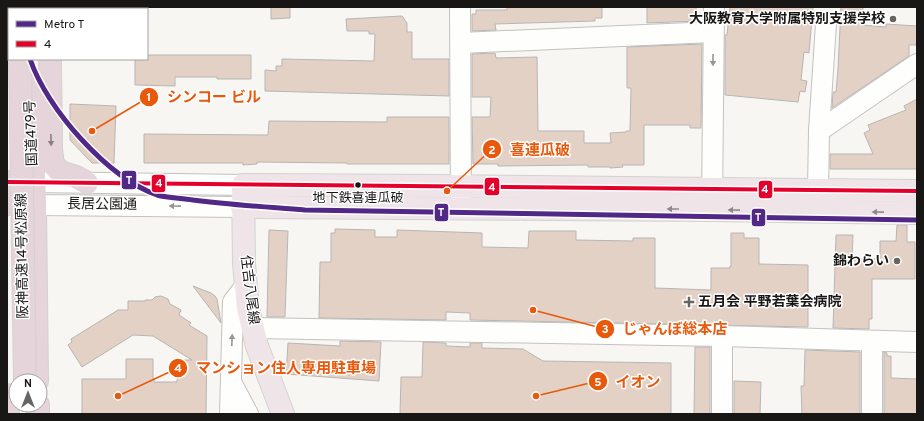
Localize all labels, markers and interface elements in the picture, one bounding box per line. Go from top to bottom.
legend [8,8,148,60]
place label: 大阪教育大学附属特別支援学校 [689,11,885,28]
marker: 大阪教育大学附属特別支援学校 [888,14,898,24]
text: Metro T [44,17,84,33]
text: 4 [44,37,51,53]
one-way arrow [710,54,716,67]
callout: シンコー ビル [139,84,269,111]
text: シンコー ビル [167,89,261,108]
text: 1 [147,90,151,106]
street label: 国道479号 [22,100,42,166]
one-way arrow [48,134,54,147]
callout: 喜連瓜破 [482,136,578,163]
text: 喜連瓜破 [510,142,570,161]
text: 2 [488,143,496,159]
line badge: T [121,170,137,190]
text: T [126,174,133,188]
line badge: 4 [151,174,166,193]
text: 4 [155,177,163,191]
line badge: 4 [484,177,500,196]
marker: 地下鉄喜連瓜破 [353,180,363,190]
line badge: 4 [758,180,773,199]
text: 4 [488,181,496,195]
text: 4 [761,183,769,197]
place label: 地下鉄喜連瓜破 [312,191,404,207]
street label: 阪神高速14号松原線 [13,193,33,319]
street label: 長居公園通 [67,196,137,214]
one-way arrow [168,203,181,209]
line badge: T [434,203,449,222]
text: T [438,206,445,220]
one-way arrow [666,206,679,212]
one-way arrow [727,207,740,213]
line badge: T [751,208,766,227]
one-way arrow [871,209,884,215]
text: T [755,211,762,225]
place label: 錦わらい [833,253,889,270]
street label: 住吉八尾線 [236,254,262,326]
marker: 錦わらい [892,256,902,266]
place label: 五月会 平野若葉会病院 [698,294,842,311]
marker: 五月会 平野若葉会病院 [683,296,695,308]
callout: じゃんぼ総本店 [595,315,736,342]
text: じゃんぼ総本店 [622,320,728,340]
text: 3 [601,322,609,338]
one-way arrow [229,333,235,346]
callout: マンション住人専用駐車場 [168,354,384,381]
text: マンション住人専用駐車場 [196,360,376,379]
text: 4 [174,361,182,377]
callout: イオン [588,368,669,395]
north arrow [8,373,48,413]
text: イオン [615,374,661,393]
text: 5 [594,375,602,391]
text: N [24,377,32,391]

